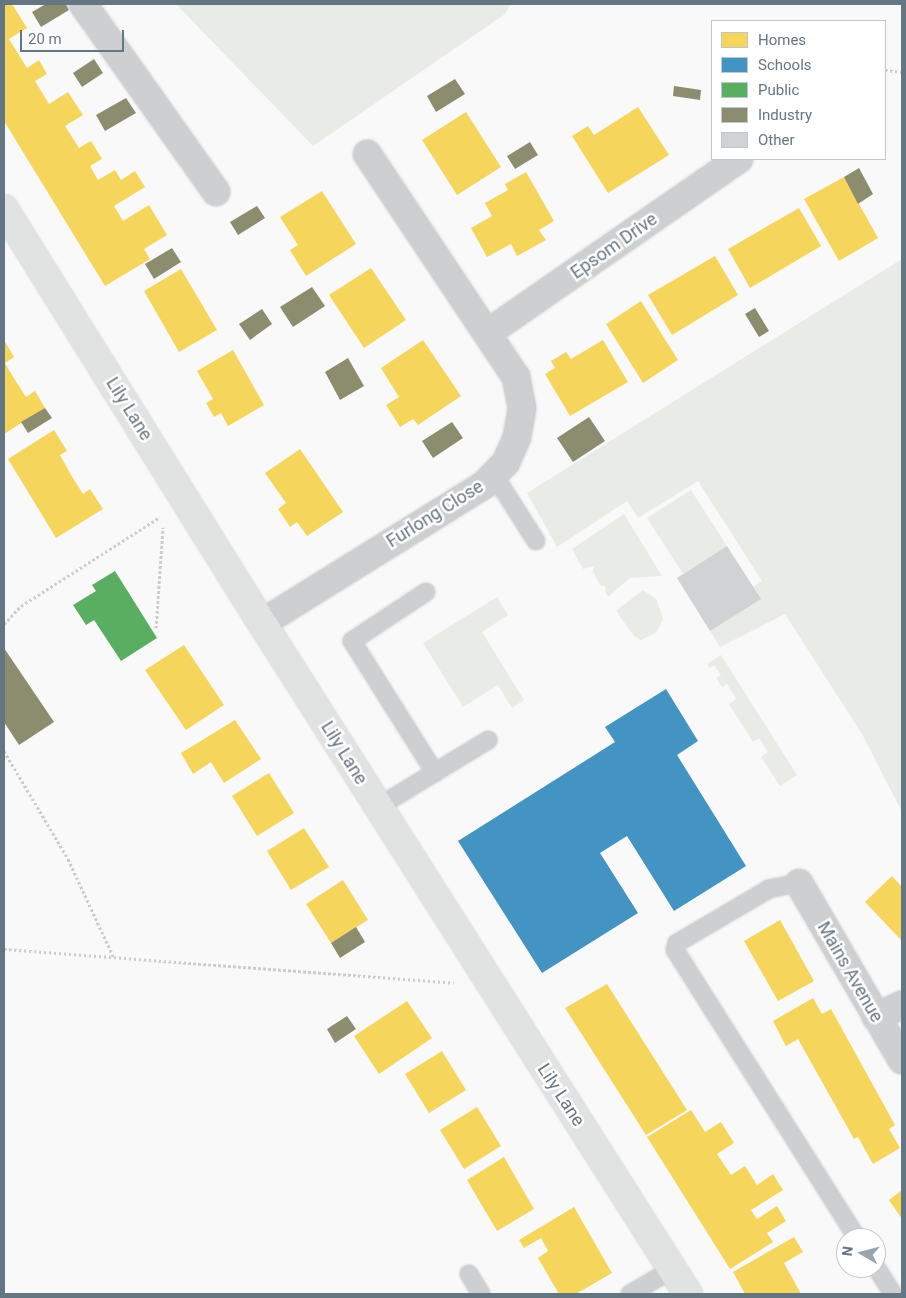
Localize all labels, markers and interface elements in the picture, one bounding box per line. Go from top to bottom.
scale bar [22,20,126,52]
legend [711,20,886,160]
text: 20 m [28,30,62,48]
text: Homes [758,31,806,49]
text: Schools [758,56,812,74]
text: Public [758,81,799,99]
text: Industry [758,106,812,124]
text: Other [758,131,795,149]
street label: Epsom Drive [567,208,661,284]
street label: Lily Lane [101,373,157,445]
street label: Furlong Close [383,476,487,552]
street label: Lily Lane [316,717,372,789]
street label: Mains Avenue [813,918,887,1026]
street label: Lily Lane [533,1060,589,1130]
north arrow [836,1228,886,1278]
text: N [839,1245,856,1257]

